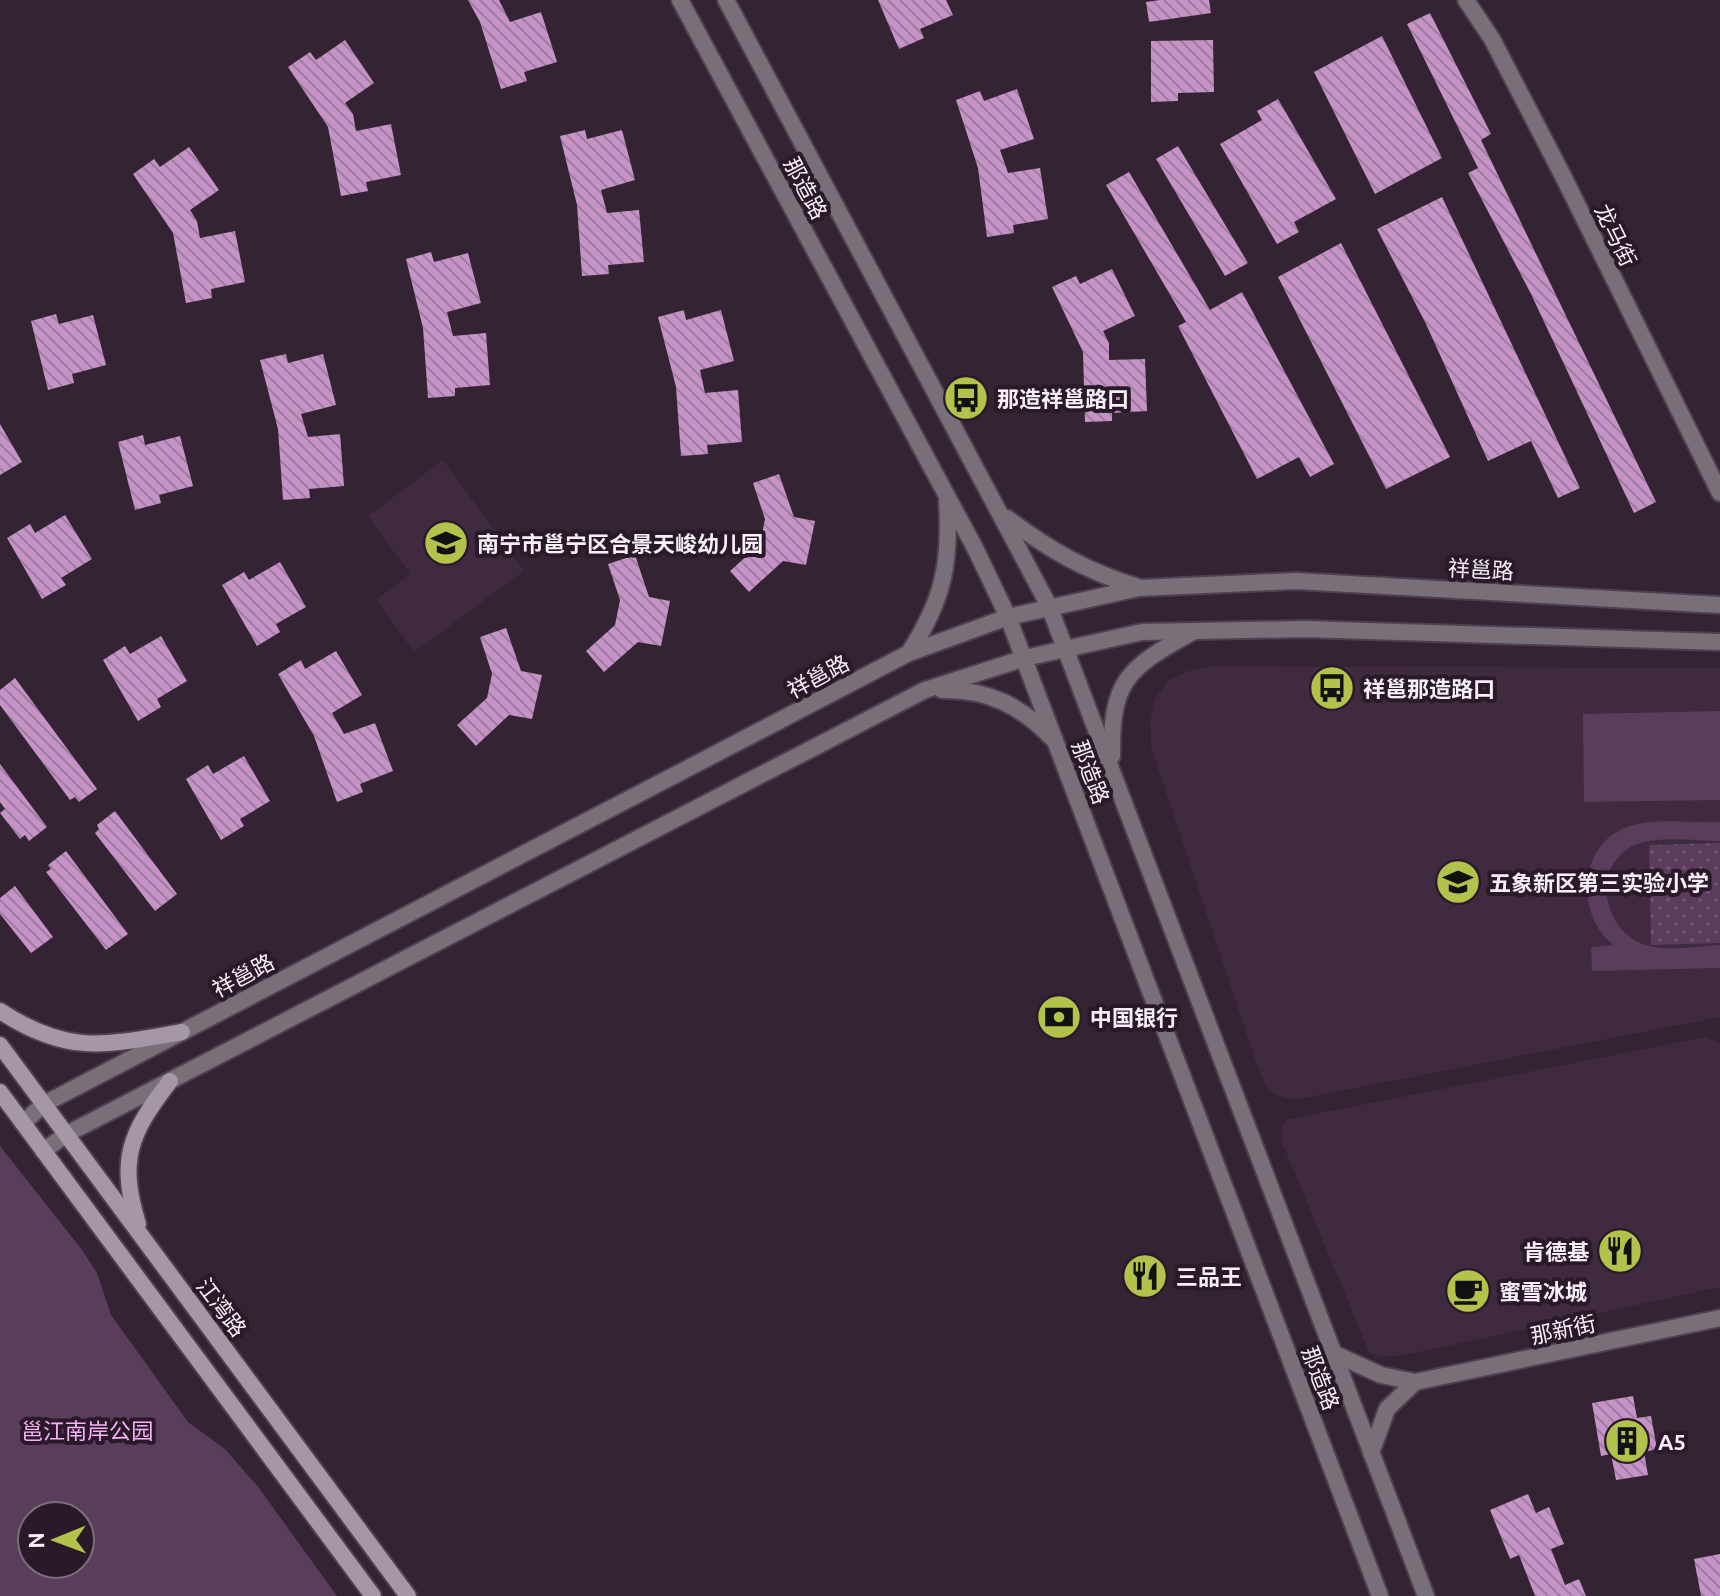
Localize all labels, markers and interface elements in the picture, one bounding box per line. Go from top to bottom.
street label: 那造路 [779,153,833,223]
street label: 龙马街 [1590,200,1642,270]
bus stop icon: 那造祥邕路口 [942,374,990,422]
place label: 那造祥邕路口 [997,386,1129,411]
school or university icon: 南宁市邕宁区合景天峻幼儿园 [422,519,470,567]
place label: 南宁市邕宁区合景天峻幼儿园 [477,531,763,556]
street label: 祥邕路 [1447,555,1515,583]
street label: 祥邕路 [783,649,853,703]
bus stop icon: 祥邕那造路口 [1308,664,1356,712]
place label: 祥邕那造路口 [1363,676,1495,701]
street label: 那造路 [1068,737,1114,807]
school or university icon: 五象新区第三实验小学 [1434,858,1482,906]
place label: 五象新区第三实验小学 [1489,870,1709,895]
street label: 祥邕路 [208,948,278,1002]
bank icon: 中国银行 [1035,993,1083,1041]
place label: 中国银行 [1090,1005,1178,1030]
restaurant icon: 肯德基 [1596,1227,1644,1275]
place label: 肯德基 [1523,1239,1589,1264]
restaurant icon: 三品王 [1121,1252,1169,1300]
place label: 三品王 [1176,1264,1242,1289]
cafe icon: 蜜雪冰城 [1444,1267,1492,1315]
street label: 江湾路 [192,1273,252,1341]
place label: 蜜雪冰城 [1499,1279,1587,1304]
street label: 那新街 [1528,1310,1598,1348]
street label: 那造路 [1298,1343,1344,1413]
building icon: A5 [1603,1417,1651,1465]
park label: 邕江南岸公园 [21,1418,153,1443]
place label: A5 [1658,1429,1686,1454]
north arrow [16,1500,96,1580]
text: N [23,1532,48,1549]

